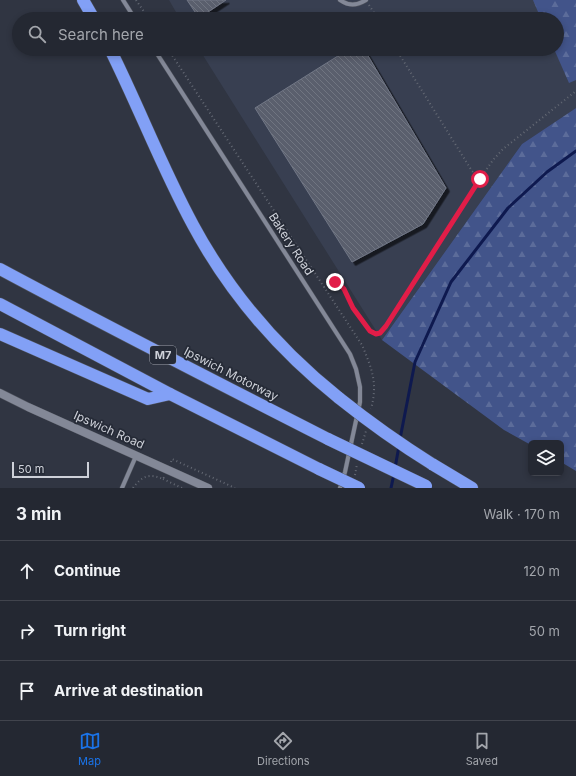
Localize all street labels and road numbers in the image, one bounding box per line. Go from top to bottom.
street label: Bakery Road [266,210,317,278]
street label: Ipswich Motorway [182,343,281,404]
road number: M7 [150,346,176,364]
street label: Ipswich Road [71,407,147,452]

